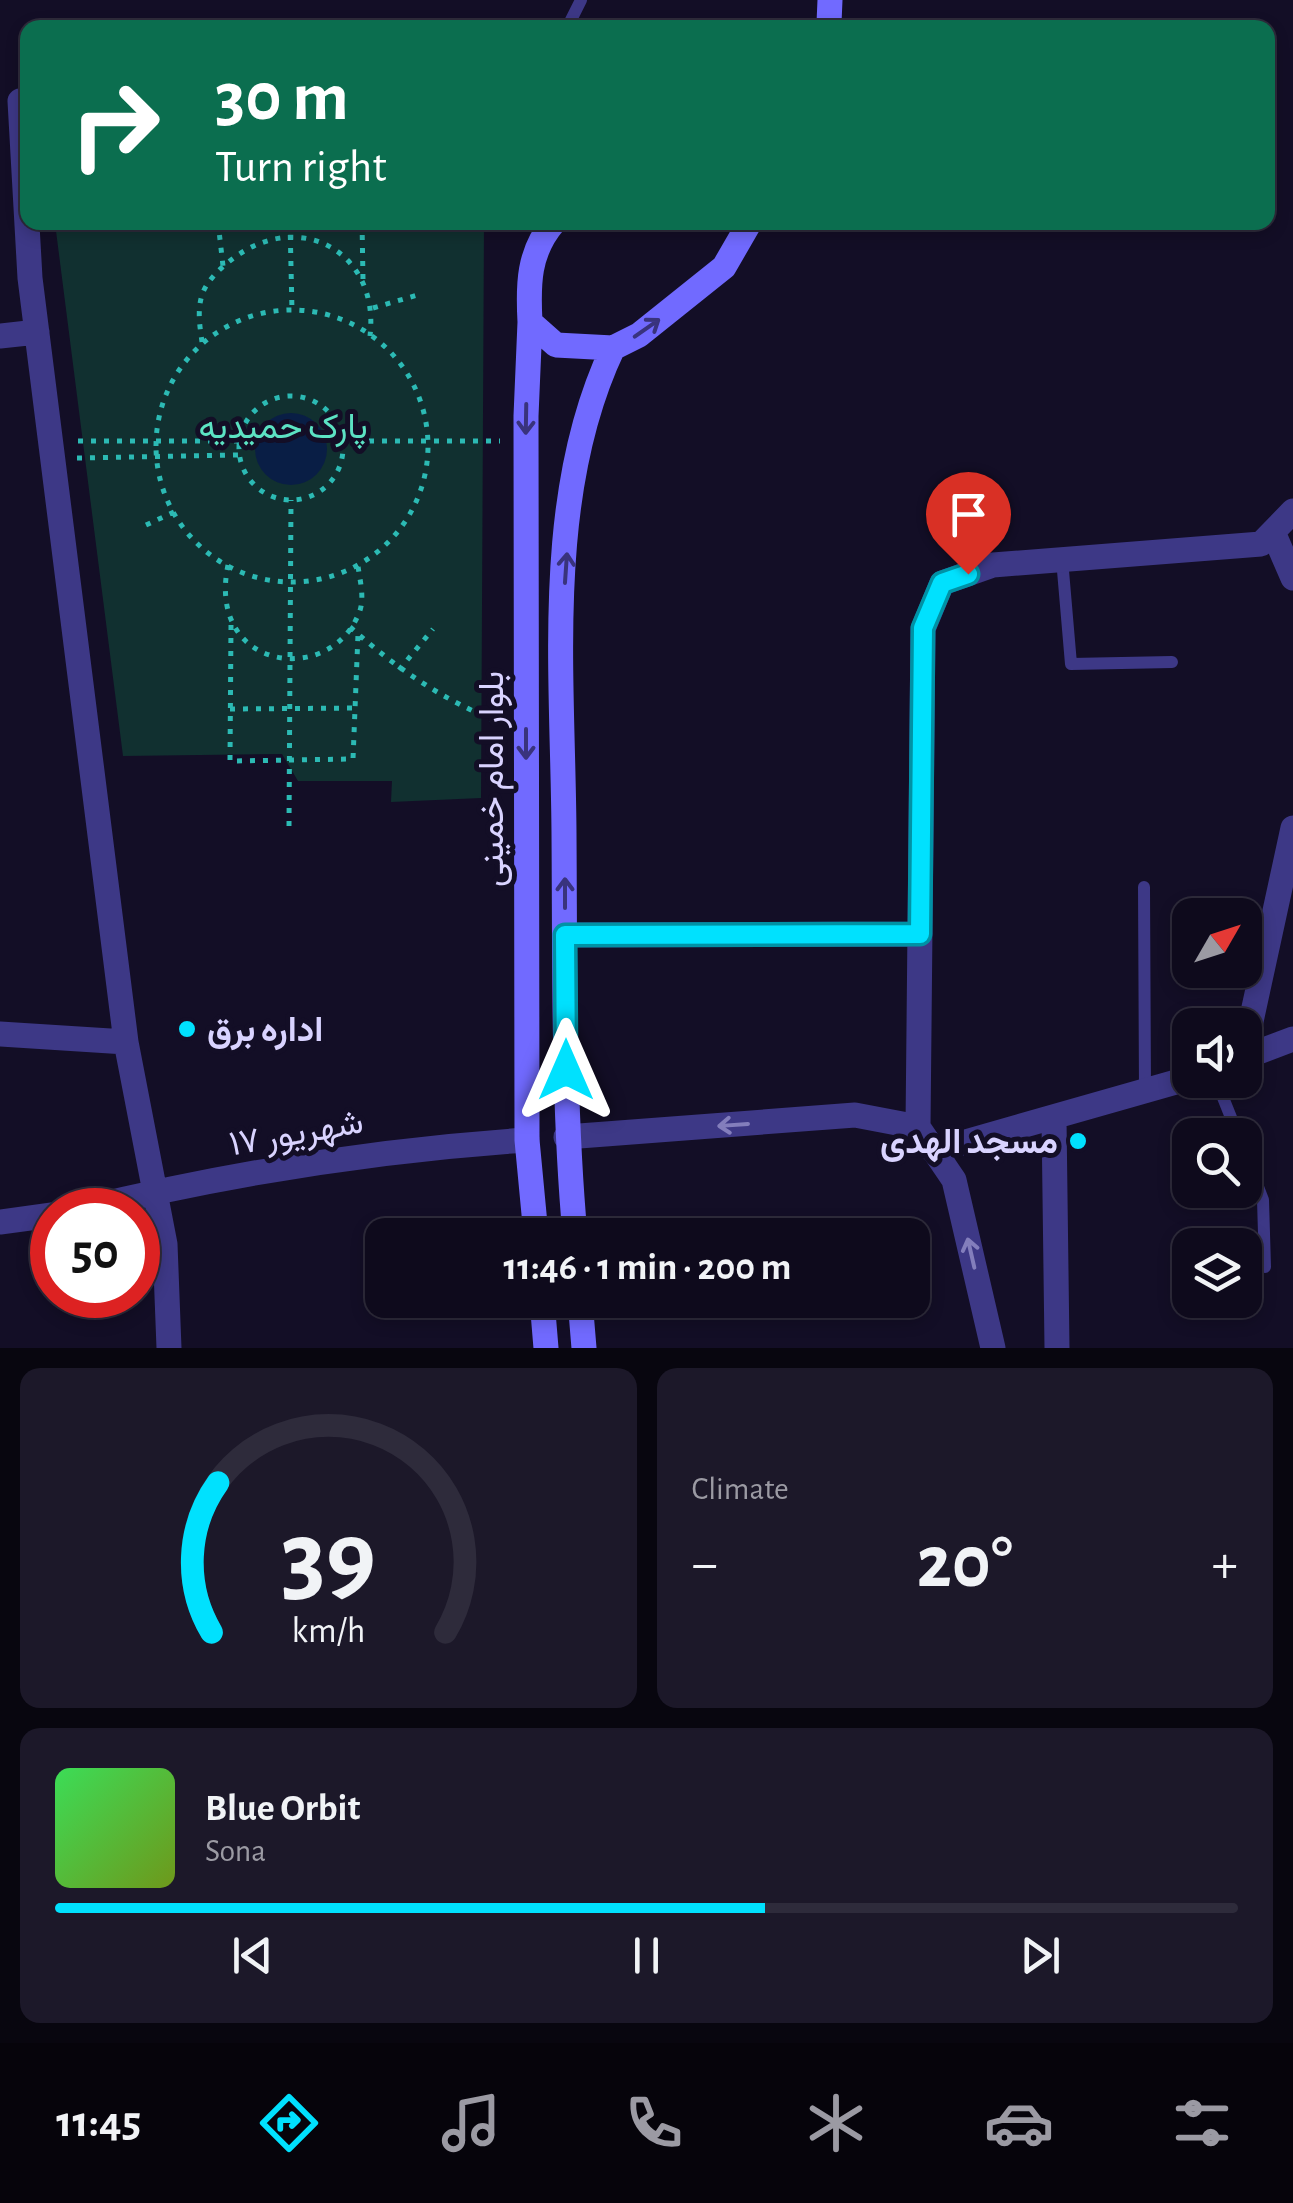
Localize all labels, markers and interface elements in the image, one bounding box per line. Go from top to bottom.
icon: right [50,60,180,190]
text: 30 m [215,63,349,133]
text: Turn right [215,145,387,190]
one-way arrow [632,318,660,339]
one-way arrow [516,402,536,435]
park label: پارک حمیدیه [198,410,368,450]
pin [926,472,1011,575]
icon: arrive [941,487,996,542]
one-way arrow [556,552,575,584]
street label: بلوار امام خمینی [475,671,514,887]
one-way arrow [516,728,536,760]
one-way arrow [555,877,574,909]
north arrow [1172,898,1262,988]
map controls [1172,898,1262,1318]
button: sound [1172,1008,1262,1098]
place label: اداره برق [207,1013,323,1051]
marker: اداره برق [176,1018,198,1040]
position arrow [514,1018,618,1122]
street label: ۱۷ شهریور [227,1104,366,1165]
one-way arrow [718,1115,750,1134]
button: search [1172,1118,1262,1208]
place label: مسجد الهدی [880,1125,1058,1163]
marker: مسجد الهدی [1067,1130,1089,1152]
speed limit sign: 50 [30,1188,160,1318]
button: layers [1172,1228,1262,1318]
one-way arrow [961,1238,979,1270]
text: 11:46 · 1 min · 200 m [504,1249,791,1287]
text: Climate [692,1473,789,1505]
text: 39 [281,1507,376,1611]
text: 20° [917,1526,1013,1601]
text: − [692,1537,718,1592]
text: + [1212,1537,1238,1592]
text: km/h [291,1613,365,1649]
text: Blue Orbit [205,1790,360,1828]
text: Sona [205,1835,266,1867]
icon: previous [225,1928,280,1983]
icon: pause [619,1928,674,1983]
icon: next [1013,1928,1068,1983]
icon: directions [254,2088,324,2158]
icon: music [436,2088,506,2158]
icon: phone [619,2088,689,2158]
icon: climate [801,2088,871,2158]
icon: car [984,2088,1054,2158]
icon: filters [1167,2088,1237,2158]
text: 11:45 [56,2100,141,2145]

